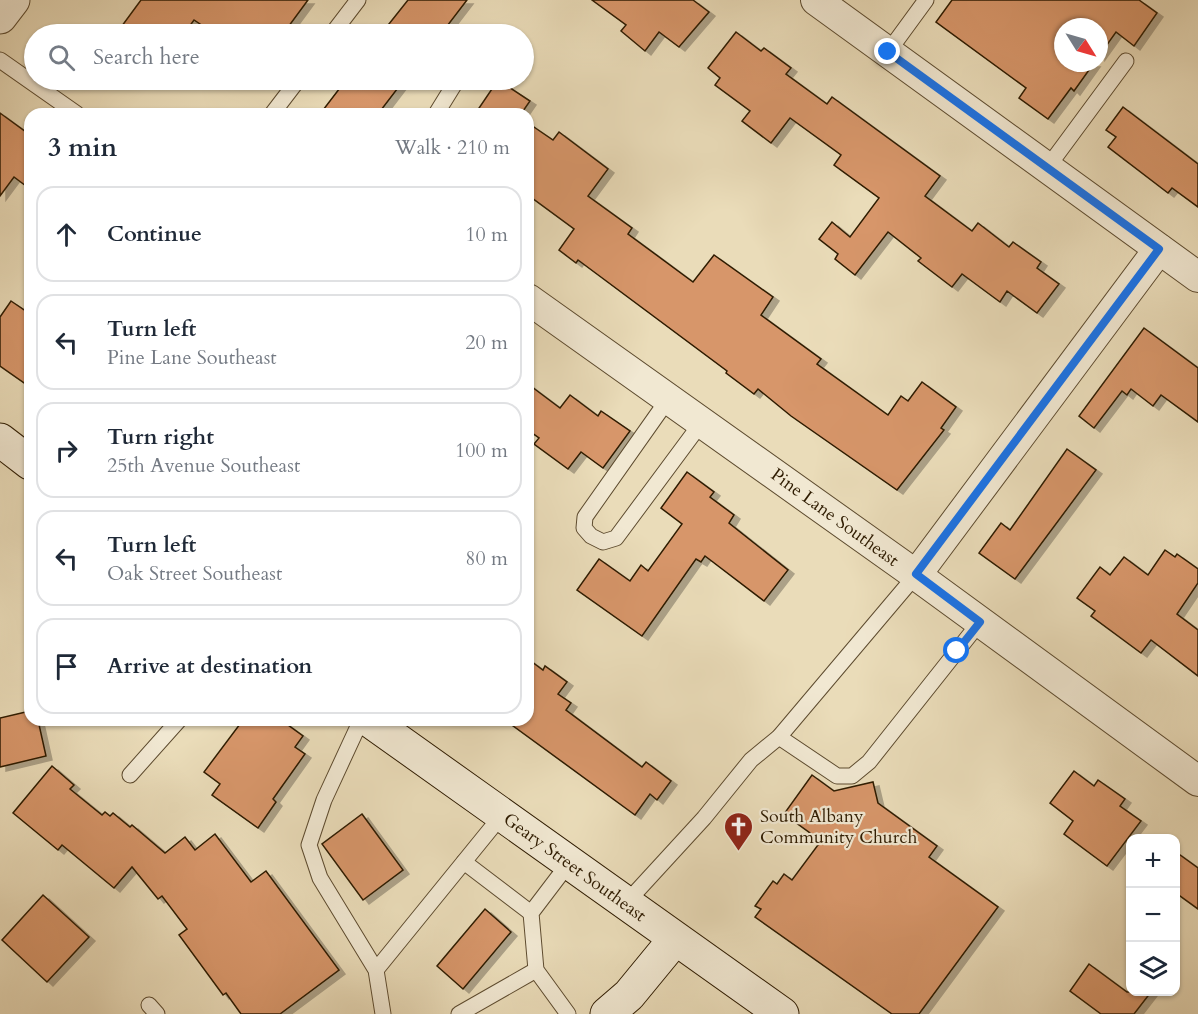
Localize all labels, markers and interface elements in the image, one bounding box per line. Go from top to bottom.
north arrow [1054,18,1108,72]
search box [24,24,534,90]
route end [874,38,900,64]
icon: search [45,41,78,74]
text: Search here [93,42,200,72]
text: 3 min [48,130,117,165]
text: Walk · 210 m [395,134,510,161]
icon: ahead [50,218,83,251]
text: Continue [107,219,202,249]
text: 10 m [465,221,508,248]
text: Turn left [107,314,196,344]
icon: left [50,326,83,359]
text: 20 m [465,329,508,356]
text: Pine Lane Southeast [107,344,277,371]
text: Turn right [107,422,214,452]
icon: right [50,434,83,467]
text: 100 m [455,437,508,464]
text: 25th Avenue Southeast [107,452,300,479]
street label: Pine Lane Southeast [766,462,904,573]
text: Turn left [107,530,196,560]
icon: left [50,542,83,575]
text: 80 m [465,545,508,572]
text: Oak Street Southeast [107,560,282,587]
route start [943,637,969,663]
icon: arrive [50,650,83,683]
text: Arrive at destination [107,651,312,681]
place label: South Albany Community Church [760,804,917,850]
street label: Geary Street Southeast [498,807,652,928]
church icon: South Albany Community Church [723,810,755,852]
map controls [1126,834,1180,996]
button: + [1126,834,1180,888]
button: − [1126,888,1180,942]
button: layers [1126,942,1180,996]

